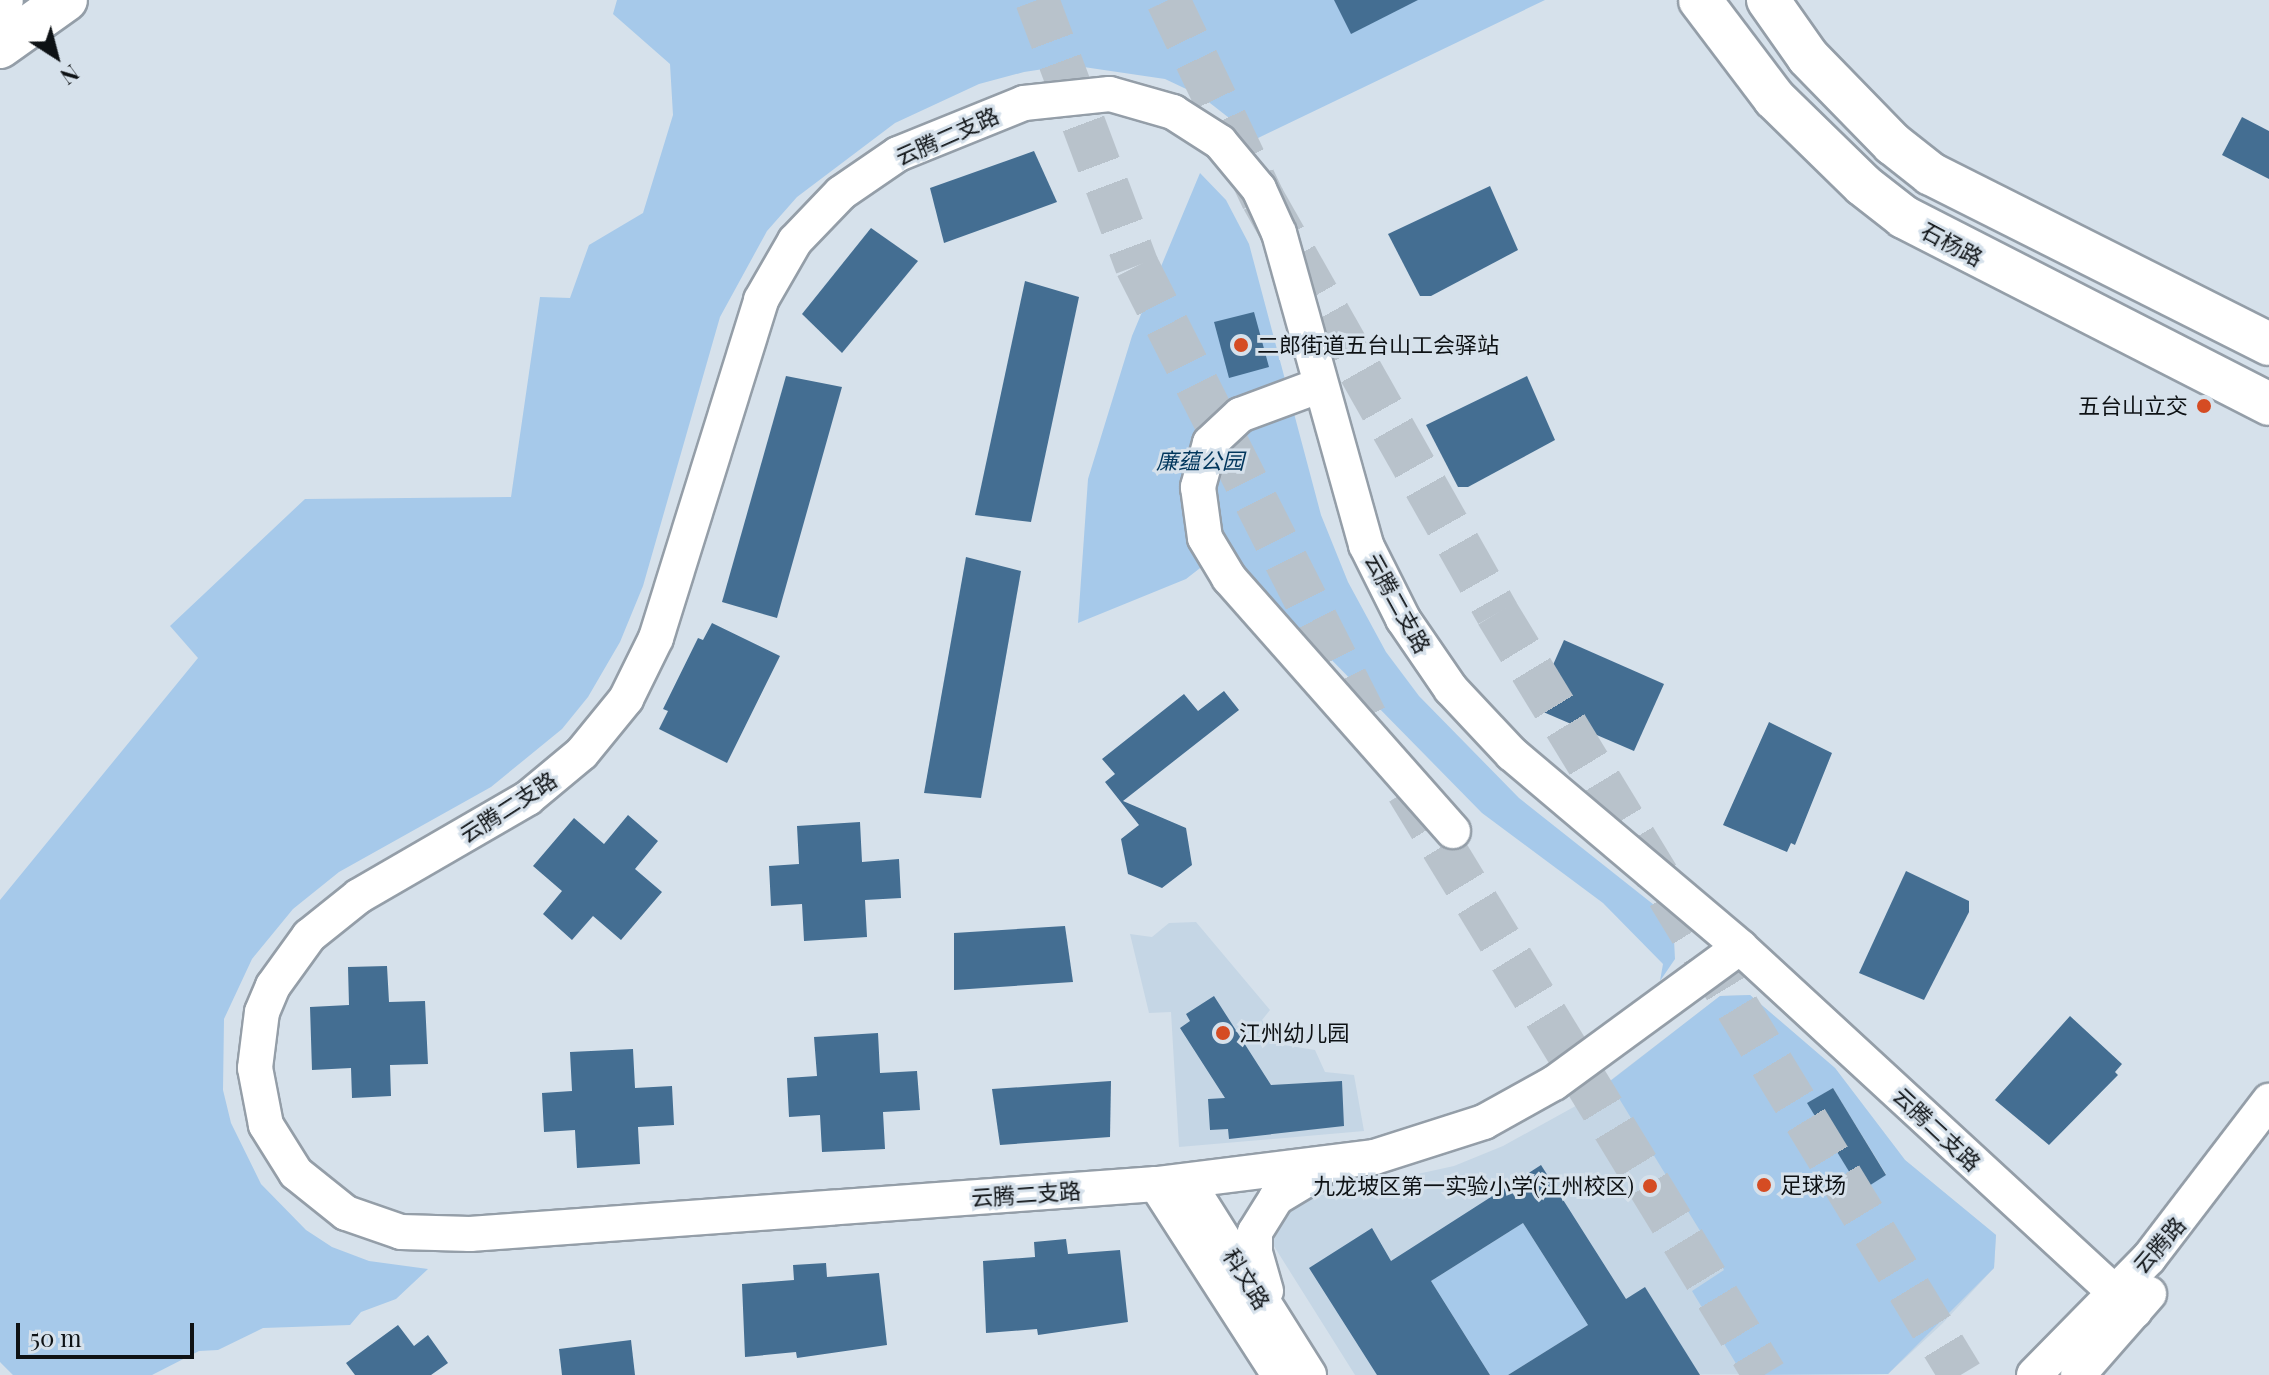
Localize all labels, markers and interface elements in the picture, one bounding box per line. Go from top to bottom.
north arrow [16,16,96,96]
text: N [55,59,85,92]
street label: 云腾二支路 [891,102,1003,170]
street label: 石杨路 [1917,217,1987,271]
place label: 二郎街道五台山工会驿站 [1257,332,1499,358]
marker: 二郎街道五台山工会驿站 [1232,336,1250,354]
place label: 五台山立交 [2078,393,2188,419]
marker: 五台山立交 [2195,397,2213,415]
park label: 廉蕴公园 [1156,448,1244,474]
street label: 云腾二支路 [1360,548,1436,658]
street label: 云腾二支路 [455,766,561,848]
place label: 江州幼儿园 [1239,1020,1349,1046]
marker: 江州幼儿园 [1214,1024,1232,1042]
street label: 云腾二支路 [1888,1082,1986,1176]
place label: 足球场 [1780,1172,1846,1198]
place label: 九龙坡区第一实验小学(江州校区) [1313,1173,1634,1199]
marker: 足球场 [1755,1176,1773,1194]
street label: 云腾二支路 [970,1177,1082,1211]
marker: 九龙坡区第一实验小学(江州校区) [1641,1177,1659,1195]
street label: 云腾路 [2127,1211,2191,1279]
street label: 科文路 [1218,1244,1276,1314]
scale bar [20,1307,198,1357]
text: 50 m [30,1321,82,1353]

